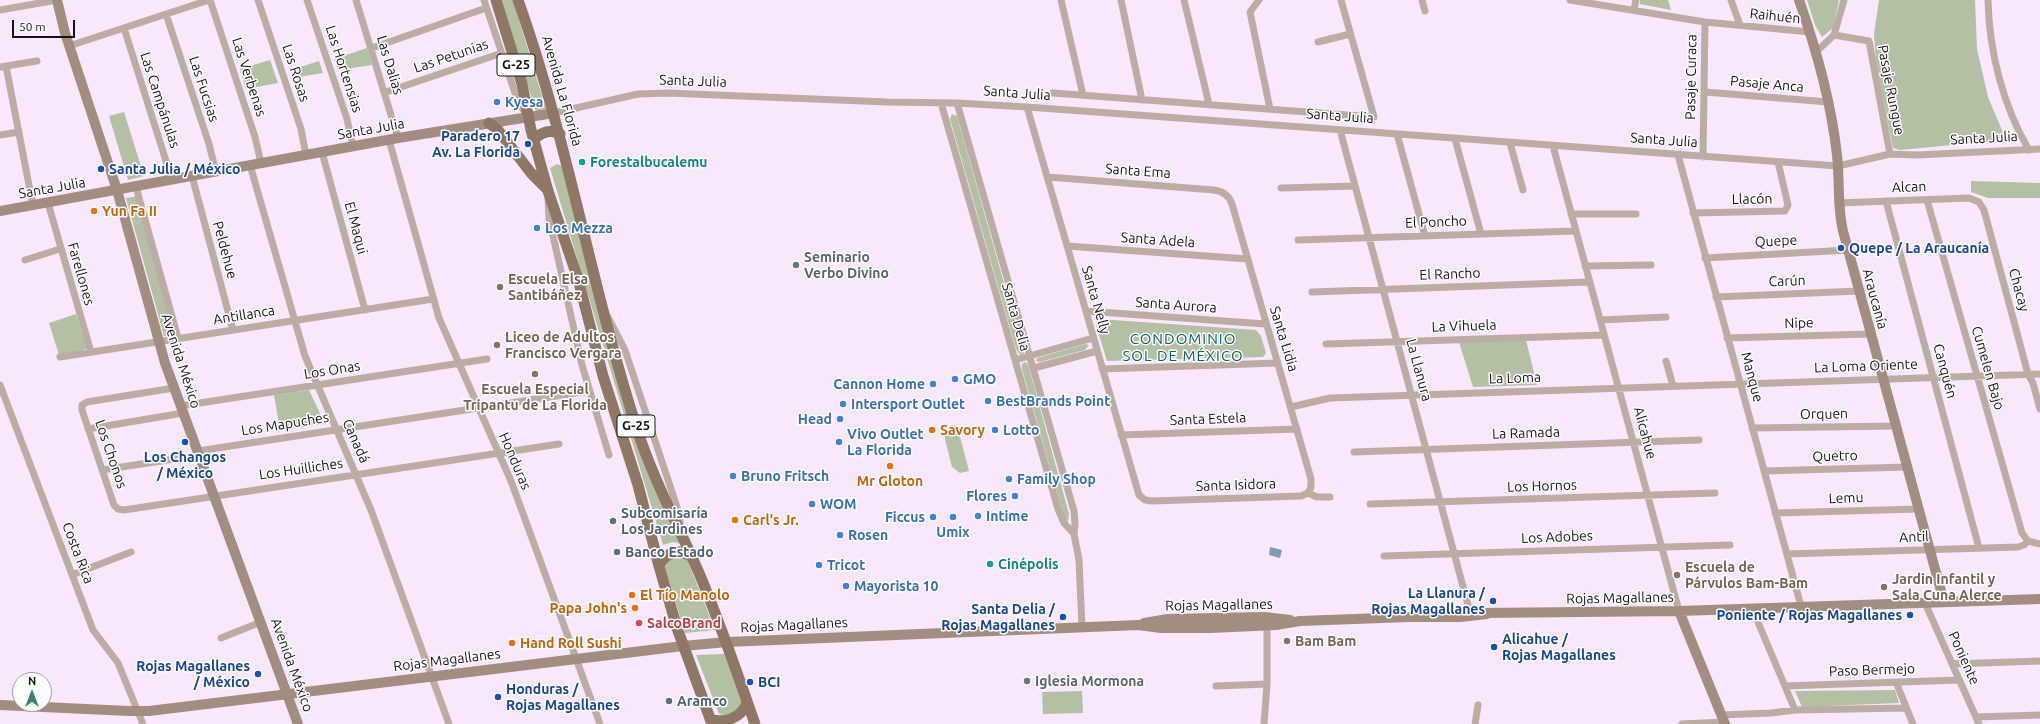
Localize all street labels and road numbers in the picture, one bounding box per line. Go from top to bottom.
street label: Raihuén [1749,5,1801,27]
street label: Las Hortensias [322,23,366,115]
street label: Las Dalias [373,33,407,97]
street label: Avenida La Florida [538,34,586,148]
street label: Pasaje Curaca [1682,34,1700,120]
street label: Las Verbenas [228,35,270,119]
street label: Las Petunias [412,35,490,77]
street label: Las Rosas [279,42,313,104]
street label: Pasaje Rungue [1874,43,1908,137]
street label: Las Campánulas [137,50,183,150]
street label: Las Fucsias [186,54,222,124]
road number: G-25 [497,54,535,76]
street label: Santa Julia [659,71,727,91]
street label: Pasaje Anca [1730,72,1804,96]
street label: Santa Julia [983,82,1051,104]
street label: Santa Julia [1306,105,1374,127]
street label: Santa Julia [336,115,406,143]
street label: Santa Julia [1950,128,2018,148]
street label: Santa Julia [1630,129,1698,151]
street label: Santa Ema [1105,160,1171,182]
street label: Santa Julia [17,174,87,202]
street label: Alcan [1892,178,1926,196]
street label: Llacón [1732,190,1772,208]
street label: El Maqui [341,200,371,256]
street label: El Poncho [1405,213,1467,231]
street label: Peldehue [209,219,241,281]
street label: Santa Adela [1120,229,1196,251]
street label: Quepe [1754,231,1798,251]
street label: Farellones [64,241,98,307]
street label: Santa Nelly [1078,264,1114,336]
street label: El Rancho [1419,265,1481,283]
street label: Chacay [2005,266,2033,314]
street label: Araucanía [1859,267,1891,331]
street label: Carún [1768,272,1806,290]
street label: Santa Delia [998,281,1034,353]
street label: Santa Aurora [1135,294,1217,316]
street label: Antillanca [212,302,276,328]
street label: Santa Lidia [1266,304,1302,374]
street label: Avenida México [158,312,204,410]
street label: Nipe [1784,314,1814,332]
street label: La Vihuela [1431,316,1497,336]
street label: Cumelen Bajo [1968,324,2008,412]
street label: La Llanura [1403,337,1435,403]
street label: Canquén [1930,342,1960,400]
street label: Manque [1737,350,1767,404]
street label: La Loma Oriente [1814,356,1918,376]
street label: Los Onas [303,357,361,383]
street label: La Loma [1489,369,1541,387]
street label: Alicahue [1630,405,1660,461]
street label: Orquen [1800,405,1848,423]
street label: Los Mapuches [240,409,330,439]
street label: Santa Estela [1170,409,1246,429]
road number: G-25 [617,415,655,437]
street label: Canadá [339,416,373,466]
street label: Los Chonos [91,417,131,491]
street label: La Ramada [1492,423,1560,443]
street label: Honduras [495,430,535,492]
street label: Quetro [1812,447,1858,465]
street label: Los Huilliches [258,455,344,483]
street label: Santa Isidora [1196,475,1276,495]
street label: Los Hornos [1507,476,1577,496]
street label: Lemu [1828,489,1864,507]
street label: Costa Rica [59,520,97,586]
street label: Los Adobes [1521,527,1593,547]
street label: Antil [1899,528,1929,546]
street label: Rojas Magallanes [1566,589,1674,607]
street label: Rojas Magallanes [1165,596,1273,614]
street label: Rojas Magallanes [740,614,848,636]
street label: Avenida México [267,616,317,714]
street label: Poniente [1945,629,1983,687]
street label: Rojas Magallanes [393,645,501,675]
street label: Paso Bermejo [1829,660,1915,680]

